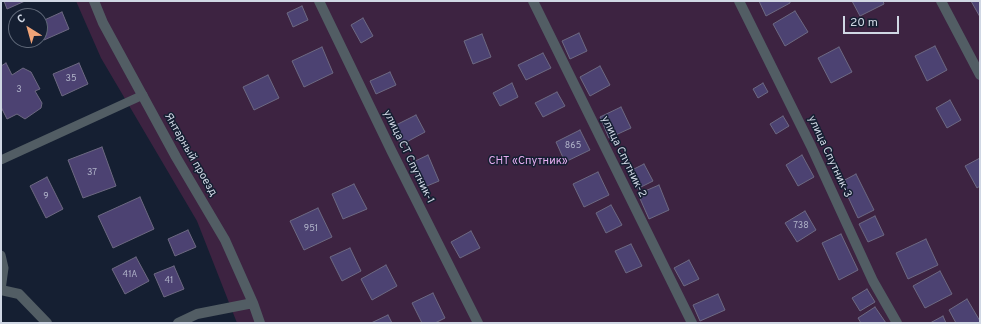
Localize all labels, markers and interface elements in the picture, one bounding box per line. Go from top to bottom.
north arrow [8,8,48,48]
scale bar [845,8,901,34]
text: С [14,12,28,27]
text: 20 m [850,15,878,31]
house number: 35 [65,74,77,84]
house number: 3 [16,85,22,95]
street label: улица СТ Спутник-1 [380,108,436,206]
street label: Янтарный проезд [161,111,219,199]
street label: улица Спутник-2 [598,114,648,200]
street label: улица Спутник-3 [804,114,854,200]
house number: 865 [565,141,581,151]
park label: СНТ «Спутник» [488,155,568,169]
house number: 37 [87,168,97,178]
house number: 9 [43,192,49,202]
house number: 738 [793,221,809,231]
house number: 951 [304,224,318,234]
house number: 41А [123,270,137,280]
house number: 41 [165,276,173,286]

